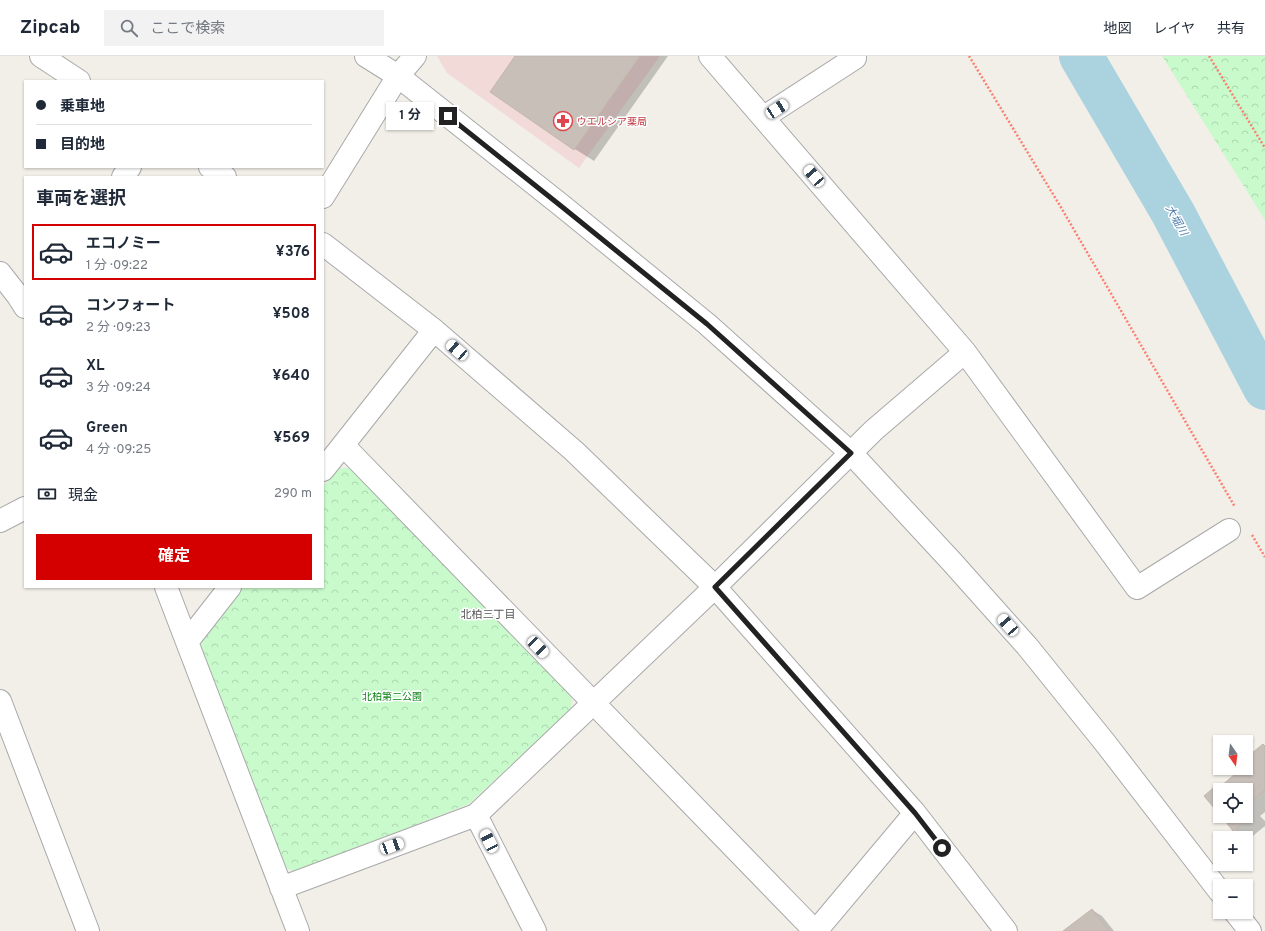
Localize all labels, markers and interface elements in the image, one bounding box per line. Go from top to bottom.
search box [104,10,384,46]
text: Zipcab [20,16,80,40]
icon: search [118,17,140,39]
text: ここで検索 [150,20,225,39]
text: 地図 [1103,21,1131,38]
text: レイヤ [1153,21,1195,38]
text: 共有 [1217,21,1245,38]
car [764,97,790,121]
text: 乗車地 [60,98,105,117]
callout: 1 分 [386,102,434,130]
route end [439,107,457,125]
text: 1 分 [399,108,421,124]
pharmacy icon: ウエルシア薬局 [552,110,574,132]
place label: ウエルシア薬局 [577,116,647,129]
text: 目的地 [60,136,105,155]
car [802,163,826,189]
text: 車両を選択 [36,188,126,211]
water label: 大堀川 [1162,203,1191,239]
icon: car [38,234,74,270]
text: エコノミー [86,235,161,254]
text: ¥376 [276,243,310,262]
text: 1 分 · 09:22 [86,258,148,274]
icon: car [38,296,74,332]
text: コンフォート [86,297,176,316]
text: ¥508 [272,305,310,324]
text: 2 分 · 09:23 [86,320,151,336]
car [444,338,470,362]
text: XL [86,357,104,376]
icon: car [38,358,74,394]
text: ¥640 [272,367,310,386]
text: 3 分 · 09:24 [86,380,151,396]
text: Green [86,419,128,438]
icon: car [38,420,74,456]
text: ¥569 [273,429,310,448]
text: 4 分 · 09:25 [86,442,151,458]
icon: cash [36,483,58,505]
text: 290 m [274,486,312,502]
text: 現金 [68,487,98,506]
button: 確定 [36,534,312,580]
district label: 北柏三丁目 [461,608,516,622]
car [996,612,1020,638]
car [525,634,551,660]
park label: 北柏第二公園 [362,691,422,704]
north arrow [1213,735,1253,775]
map controls [1213,735,1253,919]
button: locate [1213,783,1253,823]
car [478,828,500,854]
button: + [1213,831,1253,871]
car [379,836,405,856]
route start [933,839,951,857]
button: − [1213,879,1253,919]

